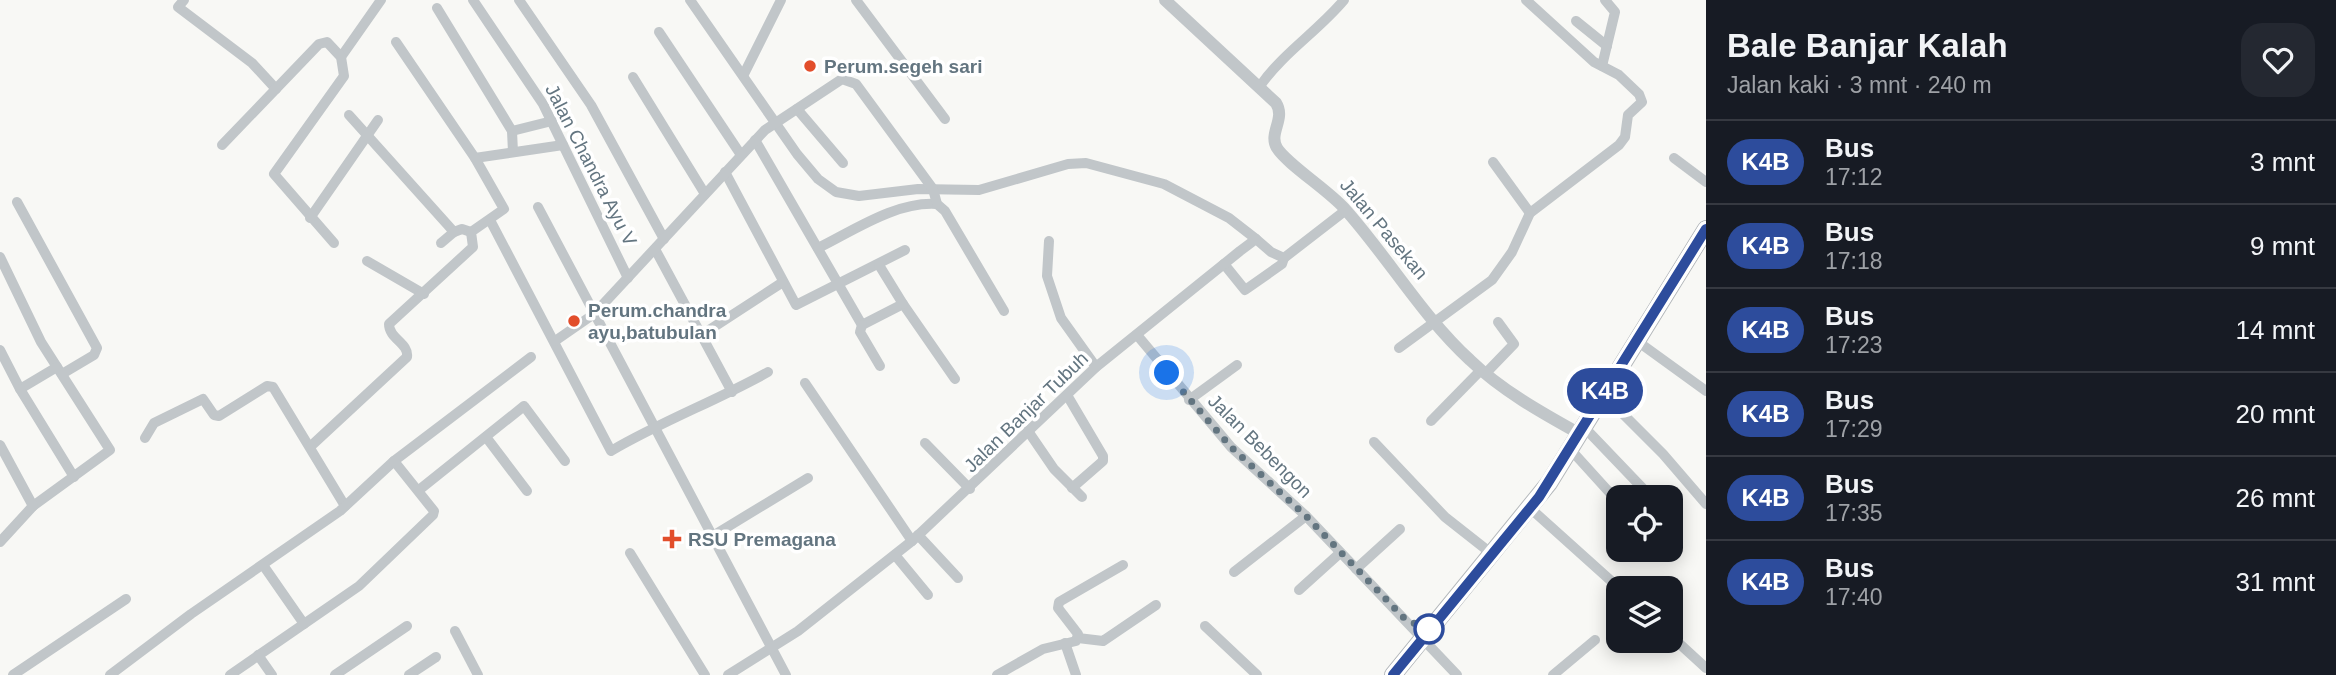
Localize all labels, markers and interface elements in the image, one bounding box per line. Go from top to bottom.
button: heart [2241,23,2315,97]
text: Bale Banjar Kalah [1727,27,2008,64]
place label: Perum.segeh sari [824,56,982,77]
marker: Perum.segeh sari [802,58,818,74]
text: Jalan kaki · 3 mnt · 240 m [1727,72,1992,98]
street label: Jalan Chandra Ayu V [541,81,641,249]
text: Bus [1825,133,1874,163]
text: 3 mnt [2250,147,2315,177]
text: K4B [1741,148,1790,175]
text: 17:12 [1825,164,1883,190]
street label: Jalan Pasekan [1336,175,1432,283]
text: Bus [1825,217,1874,247]
text: 9 mnt [2250,231,2315,261]
text: K4B [1741,232,1790,259]
text: 17:18 [1825,248,1883,274]
place label: Perum.chandra ayu,batubulan [588,300,727,343]
text: Bus [1825,301,1874,331]
marker: Perum.chandra ayu,batubulan [566,313,582,329]
text: 14 mnt [2236,315,2315,345]
text: K4B [1741,316,1790,343]
text: 17:23 [1825,332,1883,358]
street label: Jalan Banjar Tubuh [960,348,1092,476]
your location [1149,355,1184,390]
line badge: K4B [1565,368,1645,414]
text: K4B [1581,377,1629,404]
text: Bus [1825,385,1874,415]
street label: Jalan Bebengon [1204,390,1316,502]
text: 20 mnt [2236,399,2315,429]
text: K4B [1741,400,1790,427]
text: 17:29 [1825,416,1883,442]
text: Bus [1825,469,1874,499]
text: 26 mnt [2236,483,2315,513]
text: K4B [1741,484,1790,511]
map controls [1606,485,1683,653]
button: locate [1606,485,1683,562]
text: 17:35 [1825,500,1883,526]
marker: RSU Premagana [662,529,682,549]
place label: RSU Premagana [688,529,836,550]
text: Bus [1825,553,1874,583]
text: 31 mnt [2236,567,2315,597]
text: K4B [1741,568,1790,595]
button: layers [1606,576,1683,653]
text: 17:40 [1825,584,1883,610]
unlabelled marker [1414,614,1444,644]

